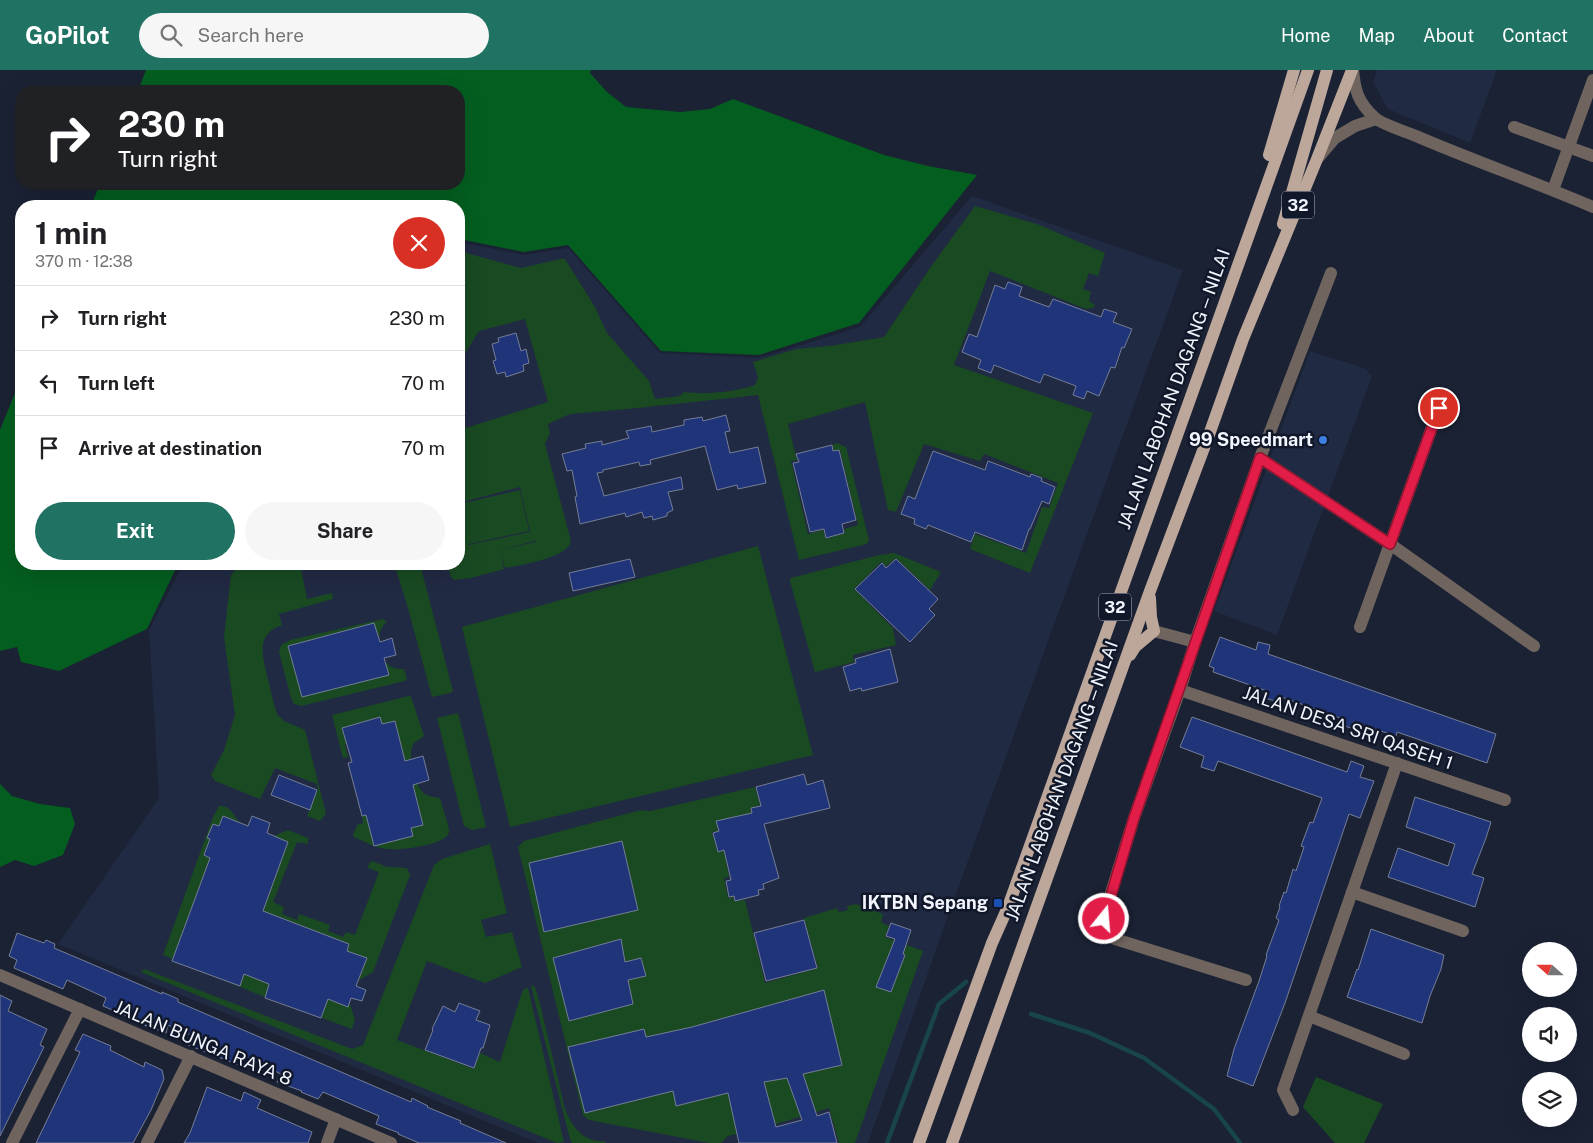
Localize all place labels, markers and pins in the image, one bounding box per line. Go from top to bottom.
pin [1418,387,1460,429]
place label: 99 Speedmart [1189,429,1313,450]
marker: 99 Speedmart [1317,434,1329,446]
place label: IKTBN Sepang [862,892,988,913]
marker: IKTBN Sepang [992,897,1004,909]

